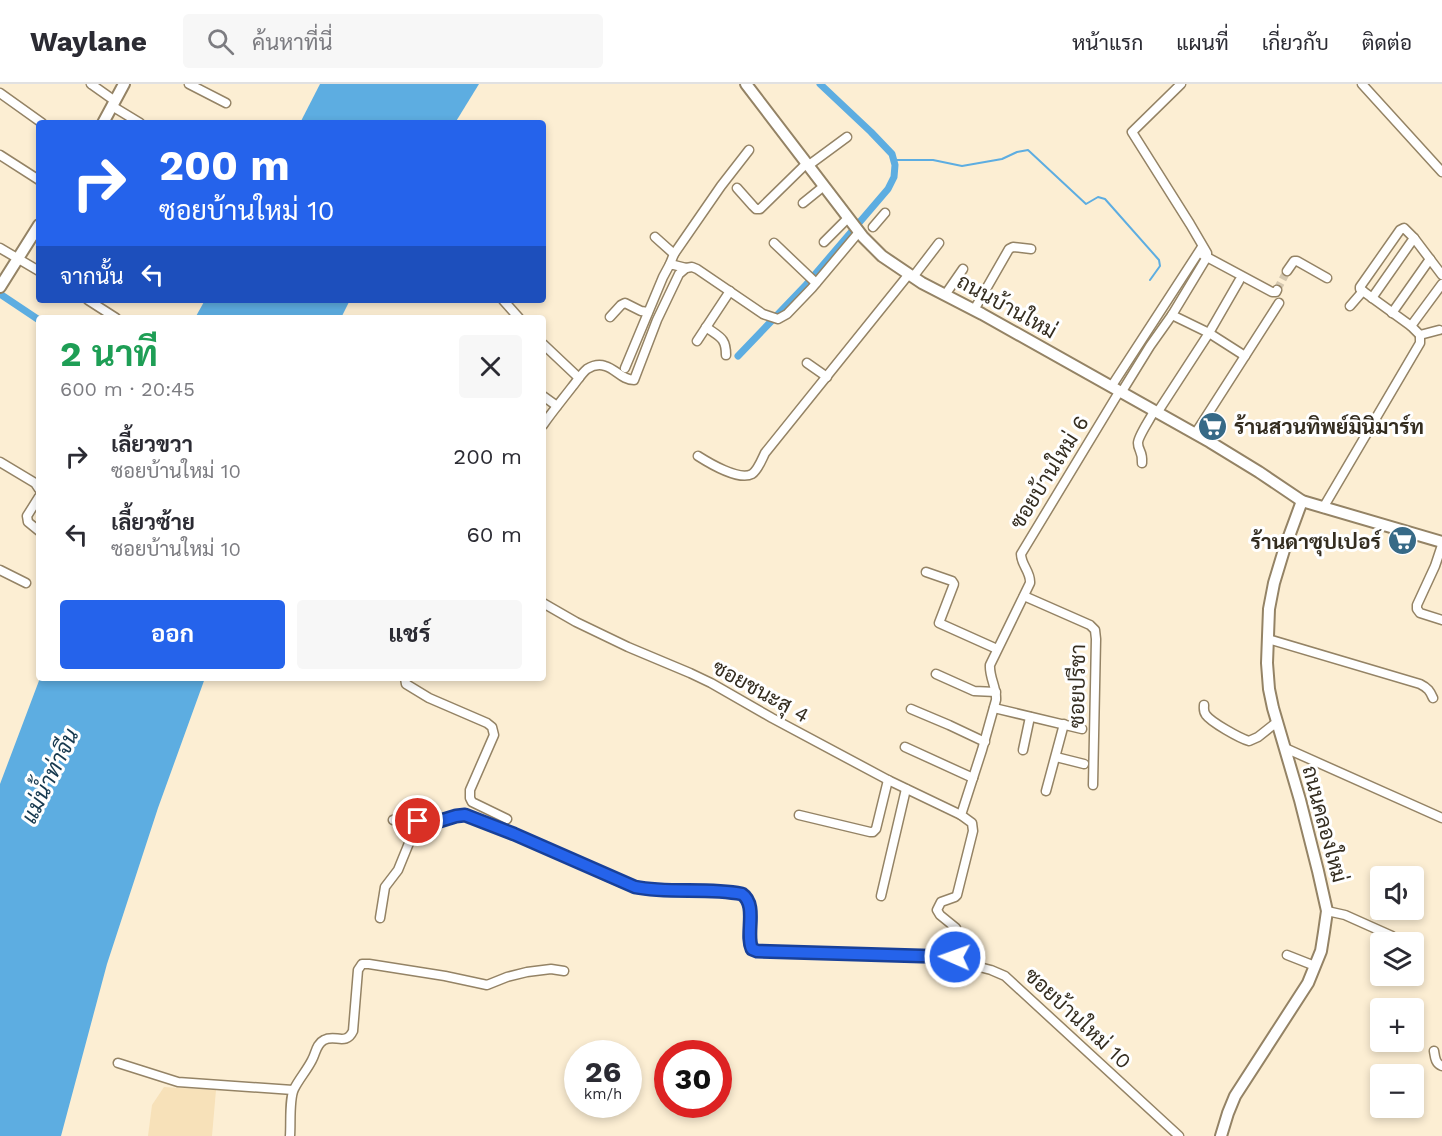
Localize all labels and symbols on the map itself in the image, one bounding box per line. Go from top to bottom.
street label: ถนนบ้านใหม่ [953,268,1061,344]
supermarket icon: ร้านสวนทิพย์มินิมาร์ท [1197,410,1229,442]
street label: ซอยบ้านใหม่ 6 [1004,411,1094,533]
place label: ร้านสวนทิพย์มินิมาร์ท [1234,414,1424,439]
supermarket icon: ร้านดาซุปเปอร์ [1386,525,1418,557]
place label: ร้านดาซุปเปอร์ [1251,529,1382,557]
street label: ซอยปรีชา [1064,644,1090,728]
street label: ซอยชนะสุ 4 [707,654,814,730]
water label: แม่น้ำท่าจีน [10,721,84,827]
street label: ถนนคลองใหม่ [1297,763,1353,885]
pin [392,795,443,846]
position arrow [923,925,987,989]
street label: ซอยบ้านใหม่ 10 [1020,962,1136,1074]
speed limit sign: 30 [654,1040,732,1118]

